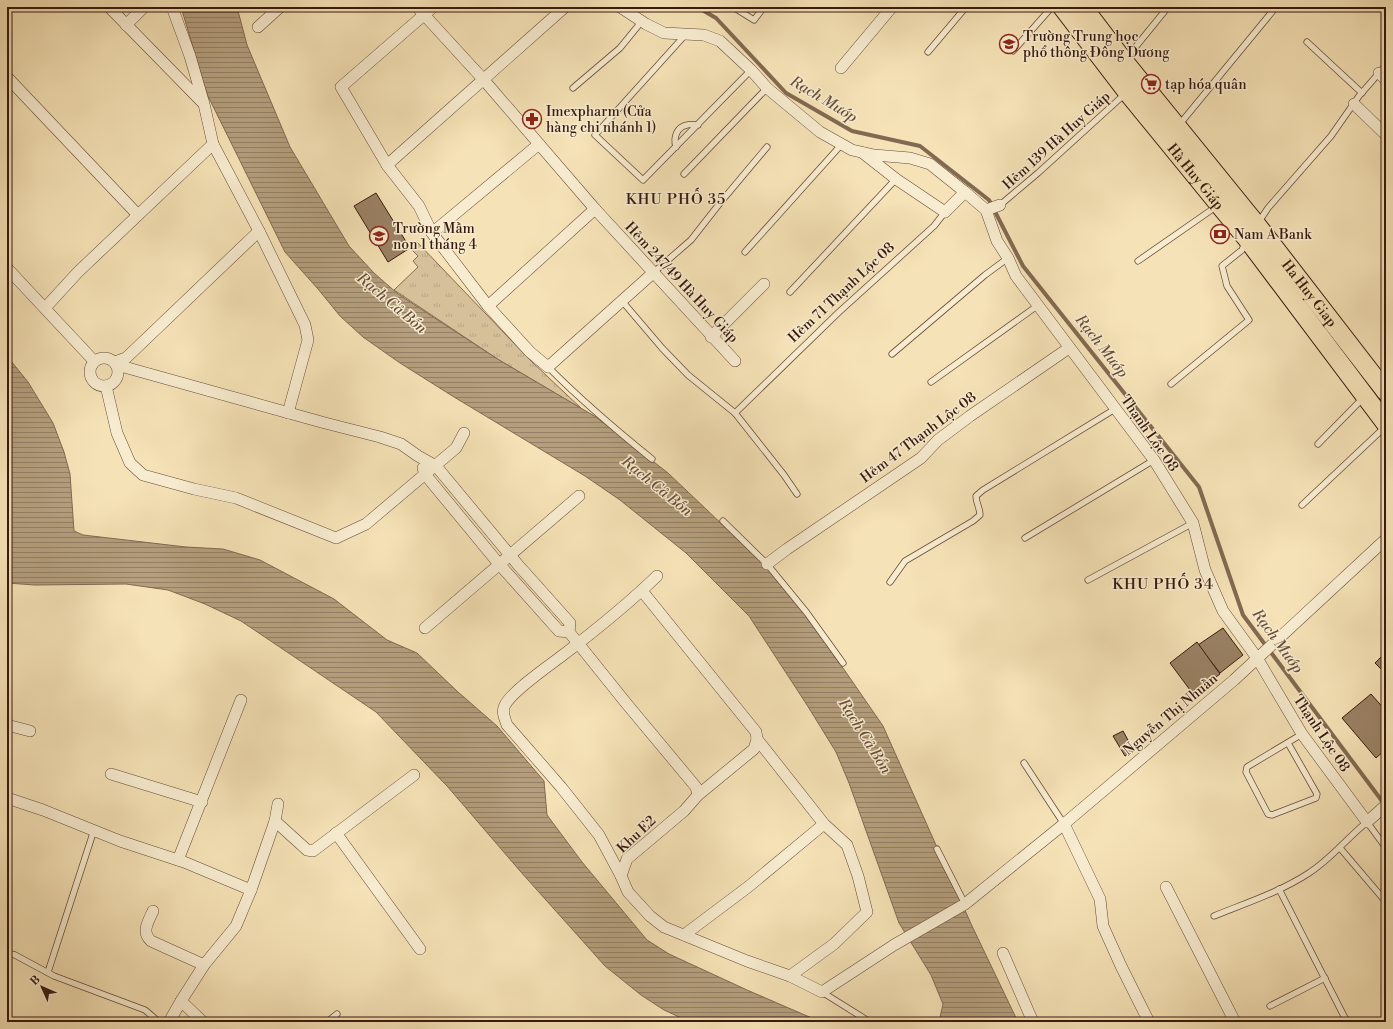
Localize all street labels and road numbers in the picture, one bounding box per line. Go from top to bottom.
street label: Hẻm 139 Hà Huy Giáp [999,88,1114,194]
street label: Hà Huy Giáp [1163,140,1227,214]
street label: Hẻm 247/49 Hà Huy Giáp [621,218,742,347]
street label: Hẻm 71 Thạnh Lộc 08 [785,239,899,347]
street label: Ha Huy Giap [1277,256,1340,331]
street label: Hẻm 47 Thạnh Lộc 08 [857,388,980,487]
street label: Thạnh Lộc 08 [1116,392,1182,475]
street label: Nguyễn Thị Nhuần [1120,669,1222,760]
street label: Thạnh Lộc 08 [1289,691,1354,776]
street label: Khu E2 [613,812,660,857]

